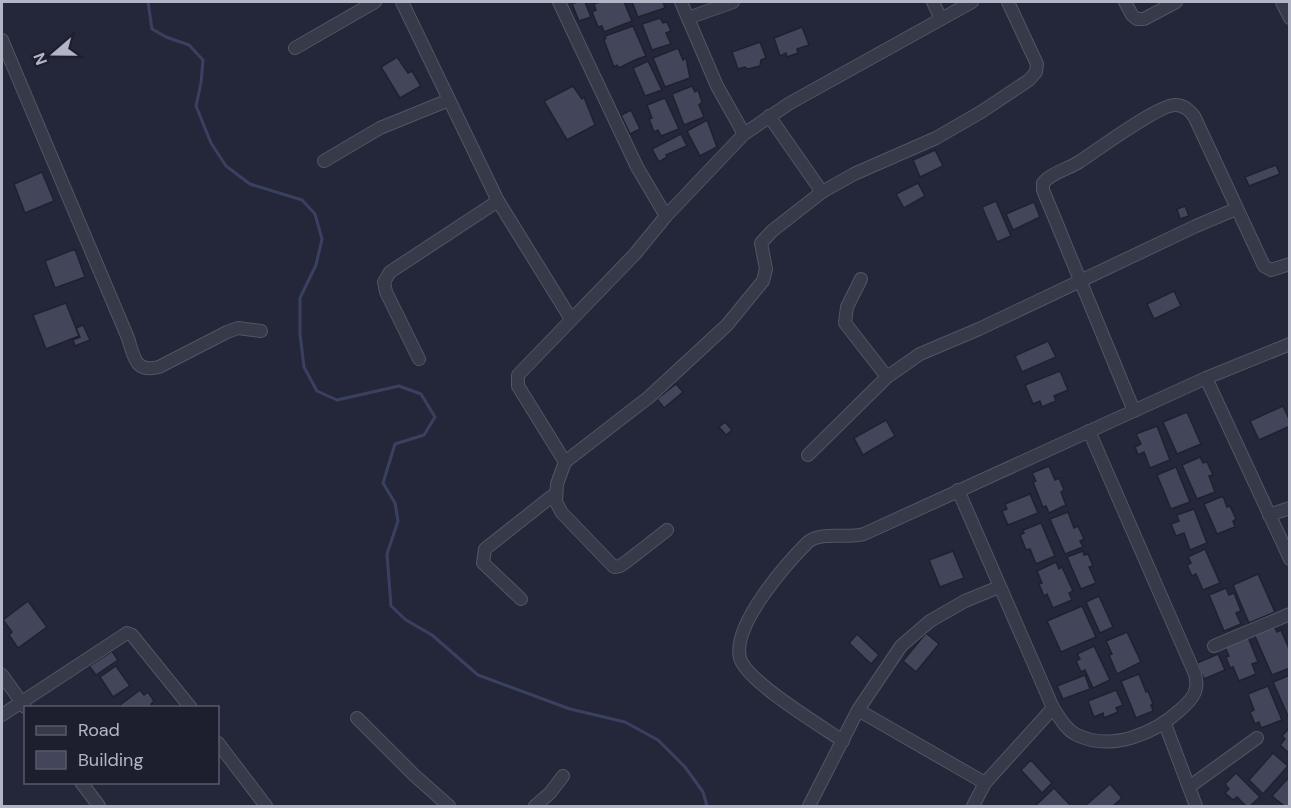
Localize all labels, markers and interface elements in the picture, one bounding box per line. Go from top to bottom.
north arrow [24,24,84,84]
text: N [29,50,52,68]
legend [24,706,219,784]
text: Road [78,718,120,742]
text: Building [78,748,143,772]

